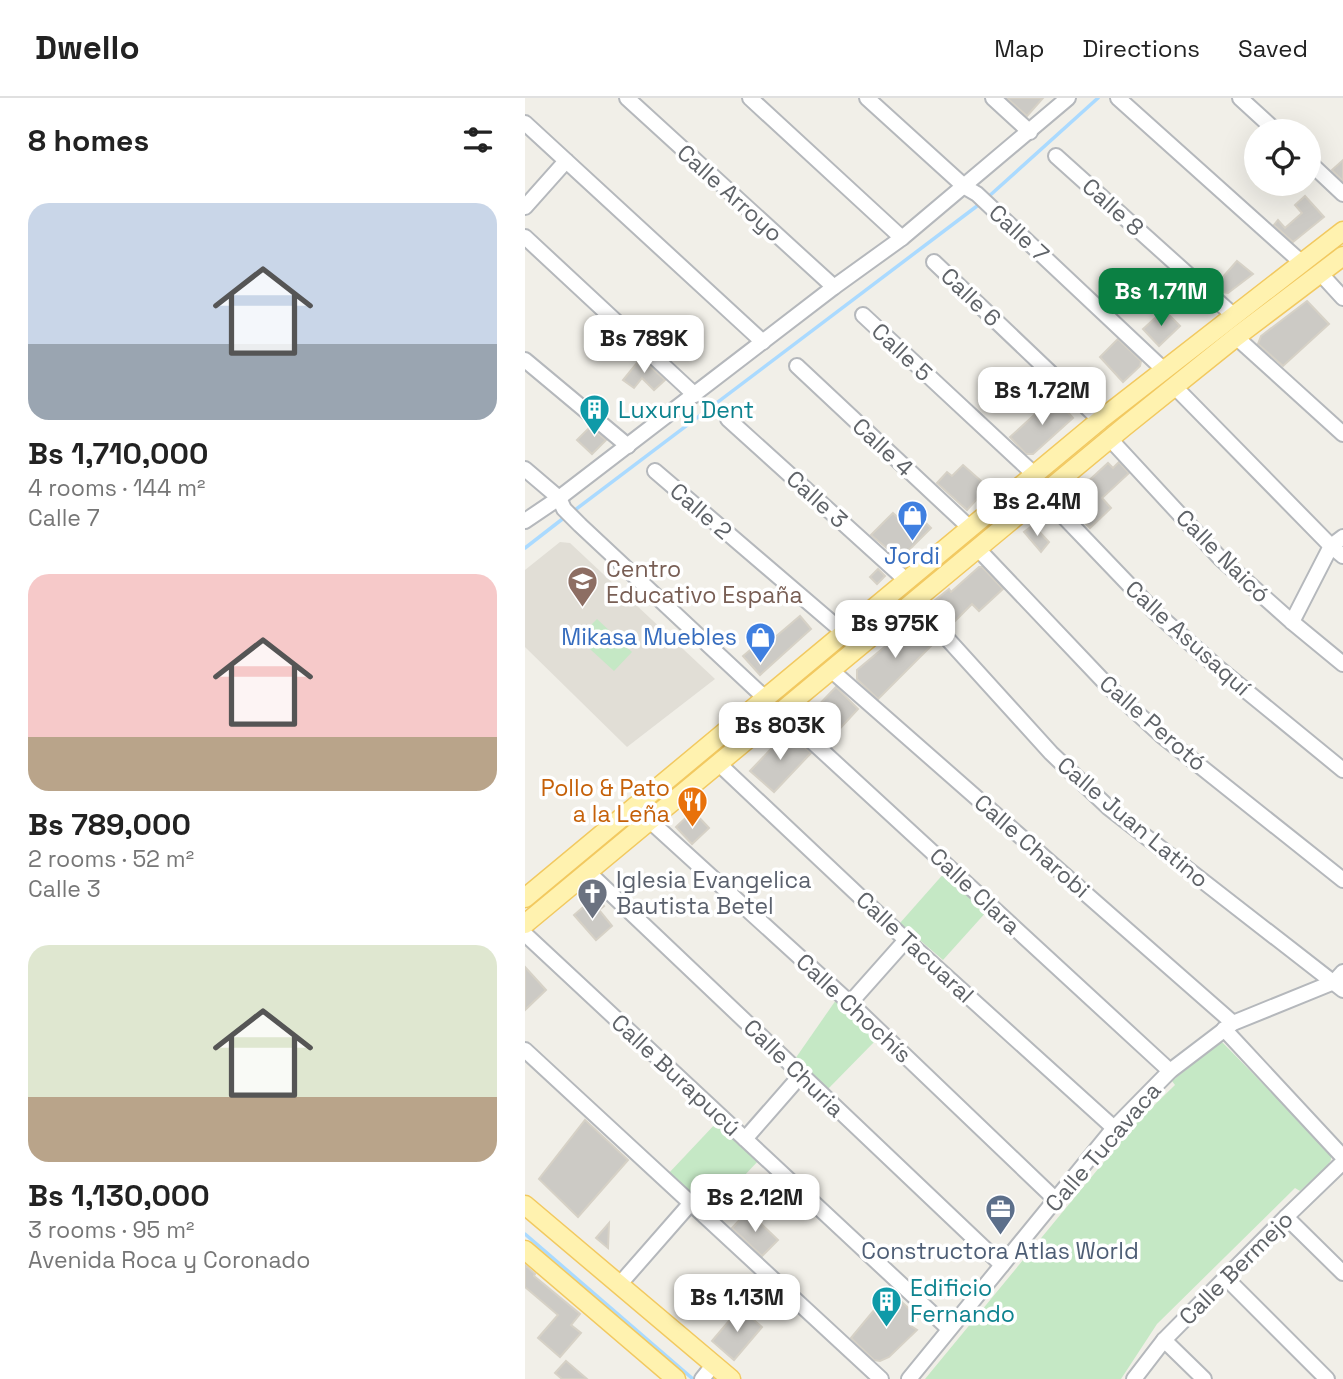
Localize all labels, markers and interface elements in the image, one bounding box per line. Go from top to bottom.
text: Dwello [35,27,140,69]
text: Map [994,33,1044,64]
text: Directions [1082,33,1200,64]
text: Saved [1238,33,1308,64]
map controls [1244,119,1321,196]
button: locate [1244,119,1321,196]
text: 8 homes [28,121,149,160]
icon: filters [459,121,497,159]
street label: Calle Arroyo [671,138,789,248]
street label: Calle 8 [1076,171,1150,243]
street label: Calle 7 [983,198,1055,268]
icon: home [200,248,326,374]
street label: Calle 6 [934,261,1008,333]
pin: Bs 1.71M [1089,268,1233,328]
text: Bs 1.71M [1115,276,1207,306]
pin: Bs 789K [579,316,709,375]
street label: Calle 5 [865,316,939,388]
text: Bs 789K [600,323,688,353]
pin: Bs 1.72M [970,368,1114,427]
text: Bs 1.72M [994,375,1090,405]
building icon: Luxury Dent [578,393,612,437]
place label: Luxury Dent [618,395,754,425]
street label: Calle 4 [846,411,920,483]
text: Bs 1,710,000 [28,434,208,473]
street label: Calle 3 [780,464,854,534]
text: 4 rooms · 144 m² [28,473,205,503]
street label: Calle 2 [664,476,738,546]
pin: Bs 2.4M [972,478,1102,538]
text: Bs 2.4M [993,486,1081,516]
shop icon: Jordi [895,498,929,542]
text: Calle 7 [28,503,100,533]
street label: Calle Naicó [1170,503,1276,609]
place label: Jordi [884,541,940,571]
place label: Centro Educativo España [606,554,803,610]
school or university icon: Centro Educativo España [566,565,600,609]
street label: Calle Asusaquí [1119,574,1257,702]
pin: Bs 975K [830,601,960,660]
text: Bs 975K [851,608,939,638]
icon: home [200,619,326,745]
shop icon: Mikasa Muebles [743,620,777,664]
place label: Mikasa Muebles [561,622,737,652]
street label: Calle Perotó [1093,668,1213,778]
pin: Bs 803K [715,702,845,762]
text: Bs 803K [735,710,825,740]
street label: Calle Juan Latino [1051,750,1215,894]
place label: Pollo & Pato a la Leña [541,773,670,829]
restaurant icon: Pollo & Pato a la Leña [676,784,710,828]
street label: Calle Charobi [968,788,1096,904]
text: Bs 789,000 [28,805,191,844]
street label: Calle Clara [923,841,1027,941]
text: 2 rooms · 52 m² [28,844,194,874]
place label: Iglesia Evangelica Bautista Betel [616,865,811,921]
text: Calle 3 [28,874,101,904]
church icon: Iglesia Evangelica Bautista Betel [576,876,610,920]
street label: Calle Tacuaral [850,885,980,1009]
street label: Calle Chochís [790,947,918,1069]
icon: home [200,990,326,1116]
street label: Calle Burapucú [605,1007,747,1143]
street label: Calle Churia [737,1012,851,1124]
street label: Calle Tucavaca [1038,1076,1168,1218]
pin: Bs 2.12M [683,1174,827,1234]
text: Bs 1,130,000 [28,1176,210,1215]
text: Bs 2.12M [707,1182,803,1212]
office icon: Constructora Atlas World [983,1193,1017,1237]
street label: Calle Bermejo [1173,1205,1299,1331]
text: 3 rooms · 95 m² [28,1215,194,1245]
place label: Constructora Atlas World [861,1236,1139,1266]
text: Avenida Roca y Coronado [28,1245,310,1275]
place label: Edificio Fernando [910,1273,1015,1329]
pin: Bs 1.13M [665,1274,809,1334]
text: Bs 1.13M [690,1282,784,1312]
building icon: Edificio Fernando [870,1284,904,1328]

